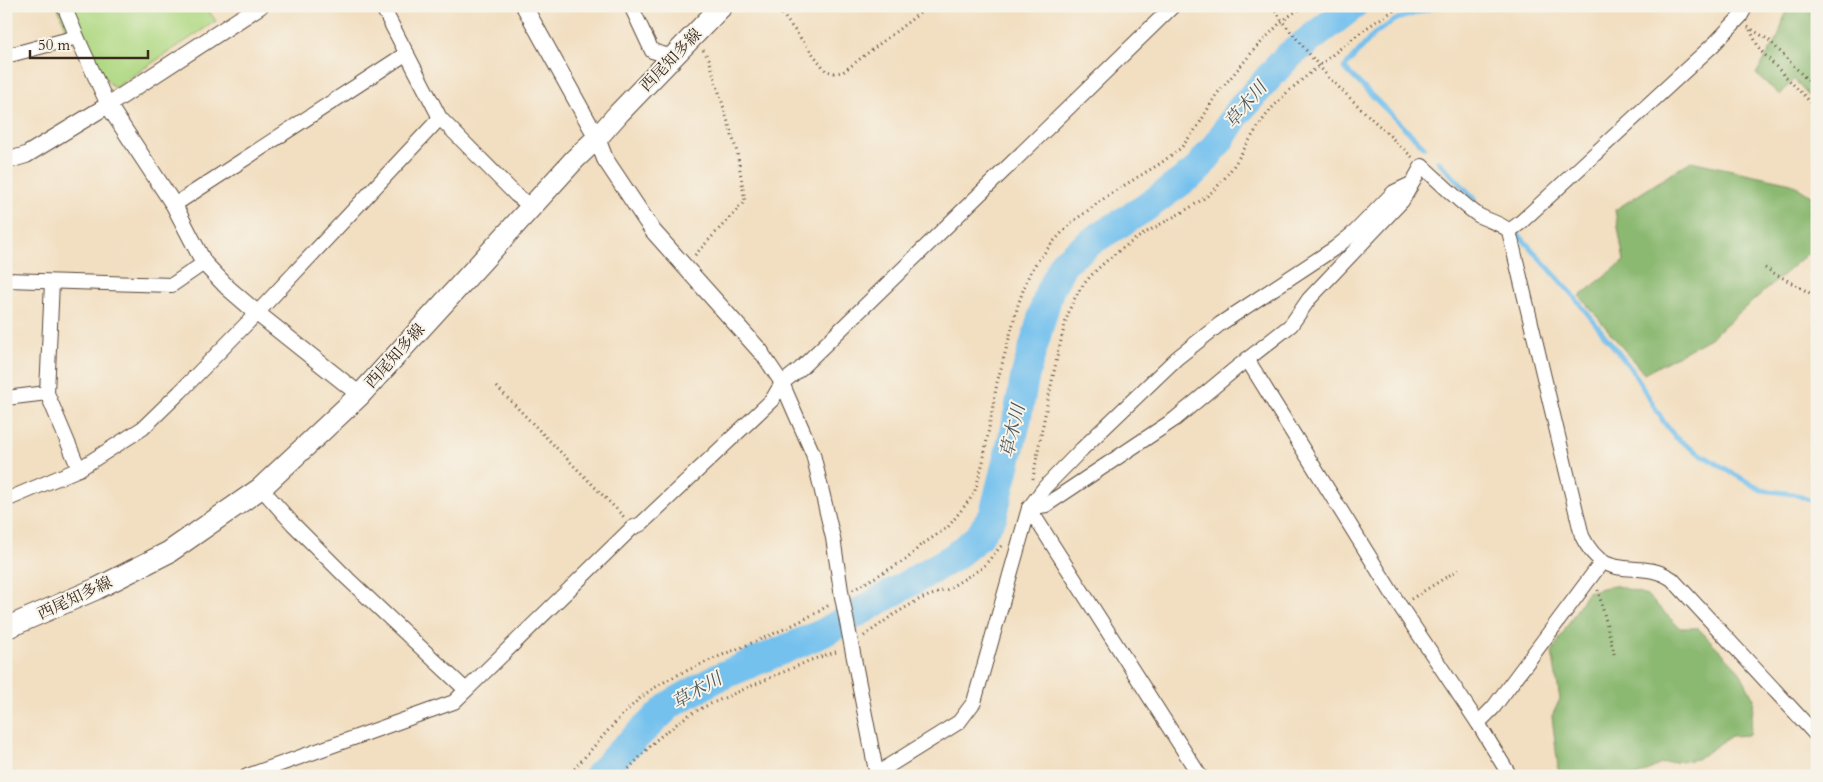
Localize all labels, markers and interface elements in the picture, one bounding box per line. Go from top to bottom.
street label: 西尾知多線 [635,24,707,96]
scale bar [30,28,148,60]
text: 50 m [38,35,70,55]
water label: 草木川 [1219,75,1274,134]
street label: 西尾知多線 [360,319,430,393]
water label: 草木川 [995,400,1032,460]
street label: 西尾知多線 [34,571,116,625]
water label: 草木川 [667,666,728,715]

